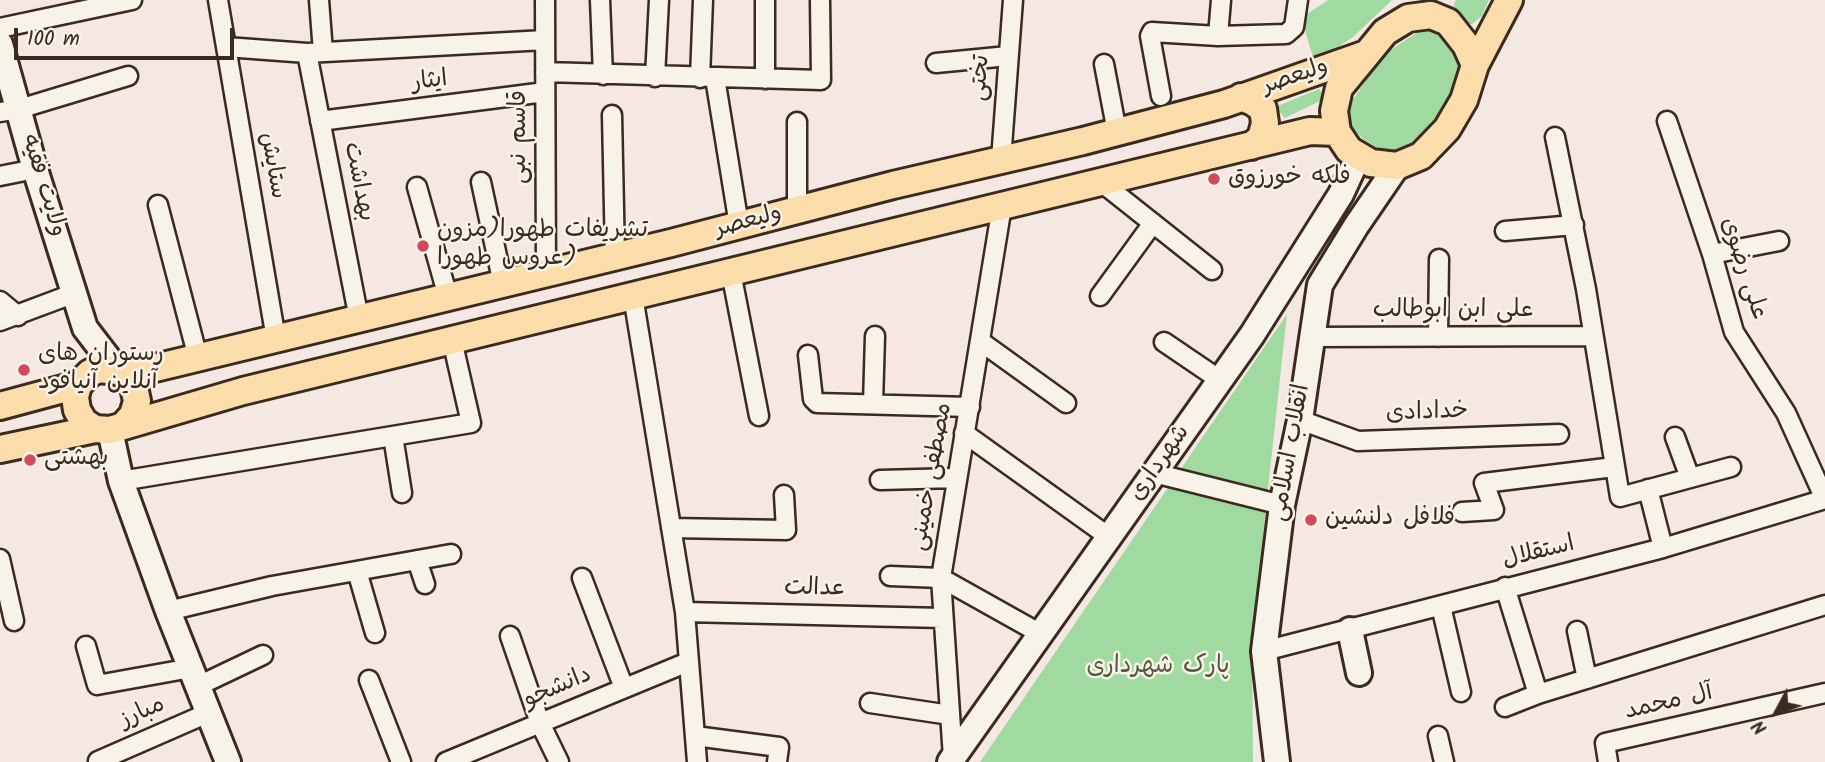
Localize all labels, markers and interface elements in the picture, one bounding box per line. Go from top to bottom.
scale bar [18,14,238,58]
text: 100 m [27,23,80,56]
street label: ولیعصر [1259,53,1333,103]
street label: تختی [966,54,998,102]
street label: ایثار [410,67,450,99]
street label: قاسم نبی [507,90,535,184]
street label: ولایت فقیه [13,131,71,241]
street label: ستایش [251,131,291,201]
street label: بهداشت [335,140,379,224]
place label: فلکه خورزوق [1228,165,1351,193]
marker: فلکه خورزوق [1206,171,1222,187]
street label: ولیعصر [713,200,785,246]
street label: علی رضوی [1712,214,1772,324]
place label: تشریفات طهورا(مزون عروس طهورا) [437,218,648,274]
marker: تشریفات طهورا(مزون عروس طهورا) [415,238,431,254]
street label: علی ابن ابوطالب [1373,298,1533,326]
place label: رستوران های آنلاین آنیافود [38,342,164,398]
marker: رستوران های آنلاین آنیافود [16,362,32,378]
street label: انقلاب اسلامی [1266,382,1318,524]
street label: خدادادی [1385,398,1469,430]
street label: مصطفی خمینی [906,401,960,553]
street label: شهرداری [1124,420,1198,508]
place label: بهشتی [44,446,108,474]
marker: بهشتی [22,452,38,468]
place label: فلافل دلنشین [1325,506,1455,534]
marker: فلافل دلنشین [1303,512,1319,528]
street label: استقلال [1500,531,1578,577]
street label: عدالت [784,575,846,605]
park label: پارک شهرداری [1087,654,1229,682]
street label: دانشجو [520,662,596,716]
north arrow [1741,678,1811,748]
street label: آل محمد [1622,680,1716,728]
street label: مبارز [116,691,170,737]
text: N [1745,712,1775,741]

